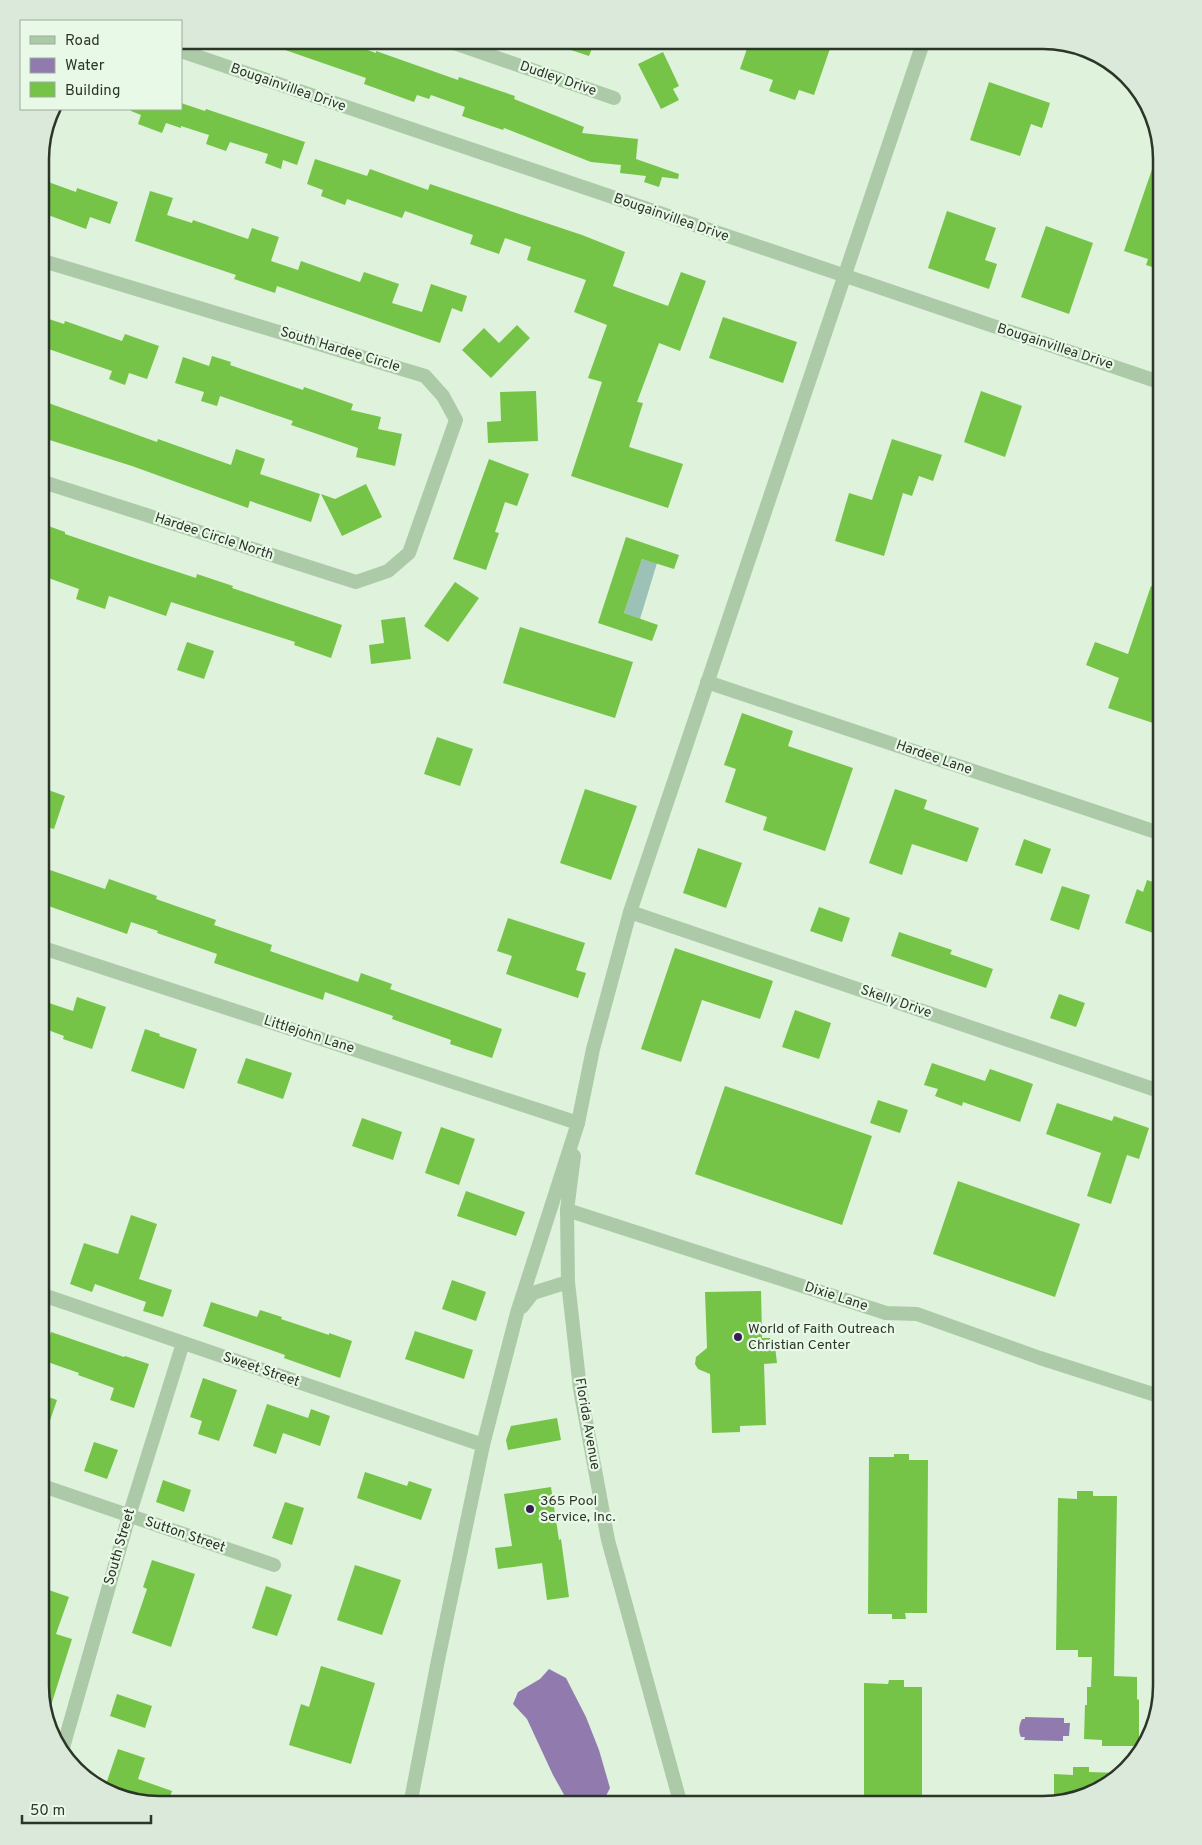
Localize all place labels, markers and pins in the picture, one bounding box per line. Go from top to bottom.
place label: World of Faith Outreach Christian Center [748,1321,895,1354]
marker: World of Faith Outreach Christian Center [732,1331,744,1343]
place label: 365 Pool Service, Inc. [540,1493,616,1526]
marker: 365 Pool Service, Inc. [524,1503,536,1515]

